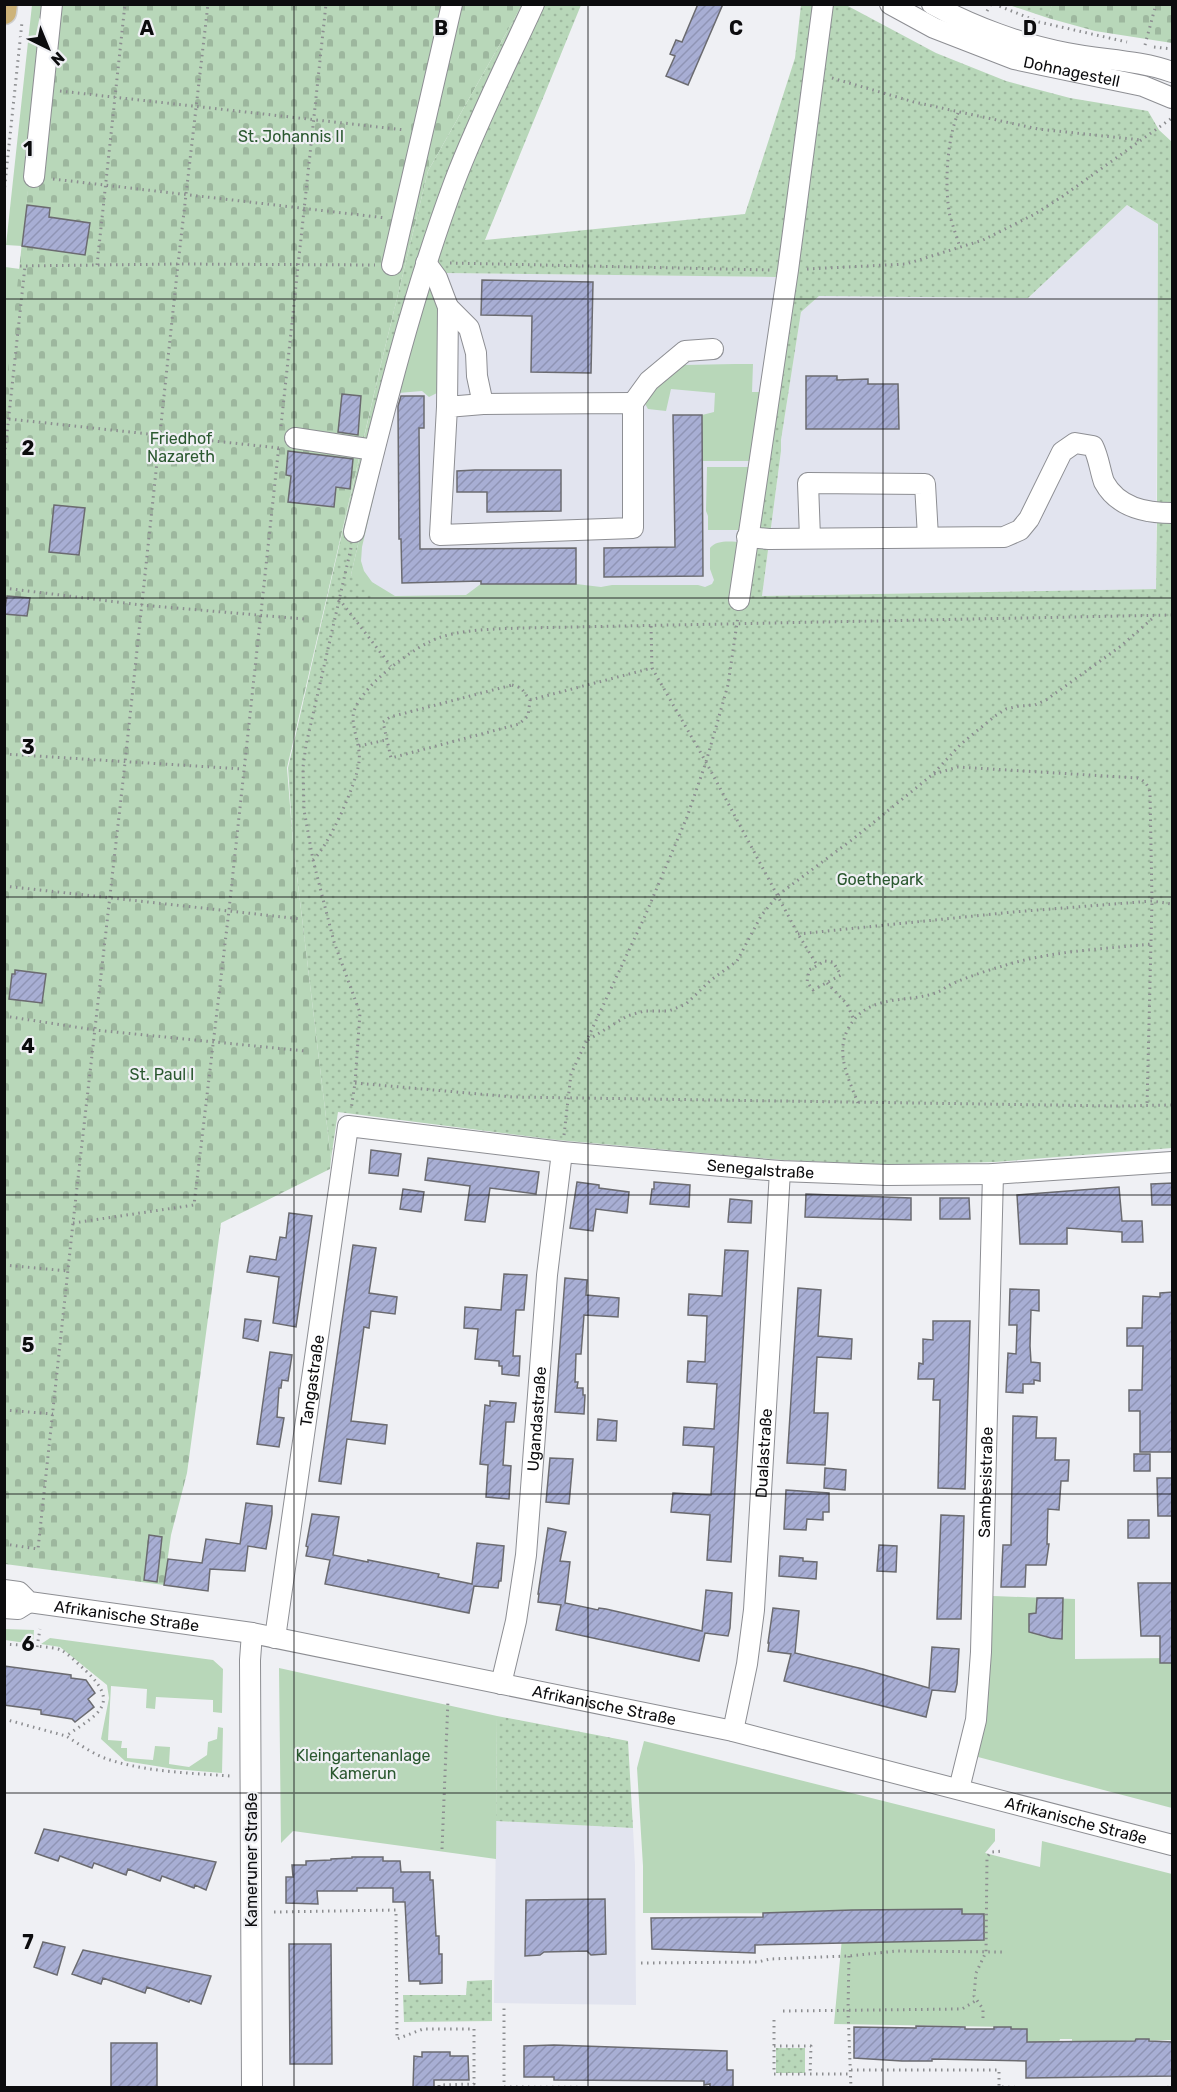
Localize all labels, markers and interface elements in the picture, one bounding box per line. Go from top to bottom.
text: A [140,16,155,40]
text: B [434,16,448,40]
text: C [729,16,743,40]
text: D [1023,16,1037,40]
north arrow [18,18,78,78]
text: N [47,48,69,69]
street label: Dohnagestell [1022,52,1122,91]
park label: St. Johannis II [238,127,344,146]
text: 1 [23,137,33,161]
park label: Friedhof Nazareth [147,429,215,466]
text: 2 [22,436,35,460]
text: 3 [21,735,35,759]
park label: Goethepark [837,870,924,889]
text: 4 [21,1034,35,1058]
park label: St. Paul I [130,1065,194,1084]
street label: Senegalstraße [706,1156,815,1182]
text: 5 [22,1333,35,1357]
street label: Tangastraße [296,1334,328,1428]
street label: Ugandastraße [523,1366,550,1472]
street label: Dualastraße [752,1408,776,1499]
street label: Sambesistraße [975,1426,997,1538]
street label: Afrikanische Straße [53,1597,200,1636]
text: 6 [21,1632,35,1656]
street label: Afrikanische Straße [531,1681,678,1729]
park label: Kleingartenanlage Kamerun [295,1746,431,1783]
street label: Kameruner Straße [242,1793,261,1927]
street label: Afrikanische Straße [1003,1793,1149,1848]
text: 7 [22,1930,34,1954]

